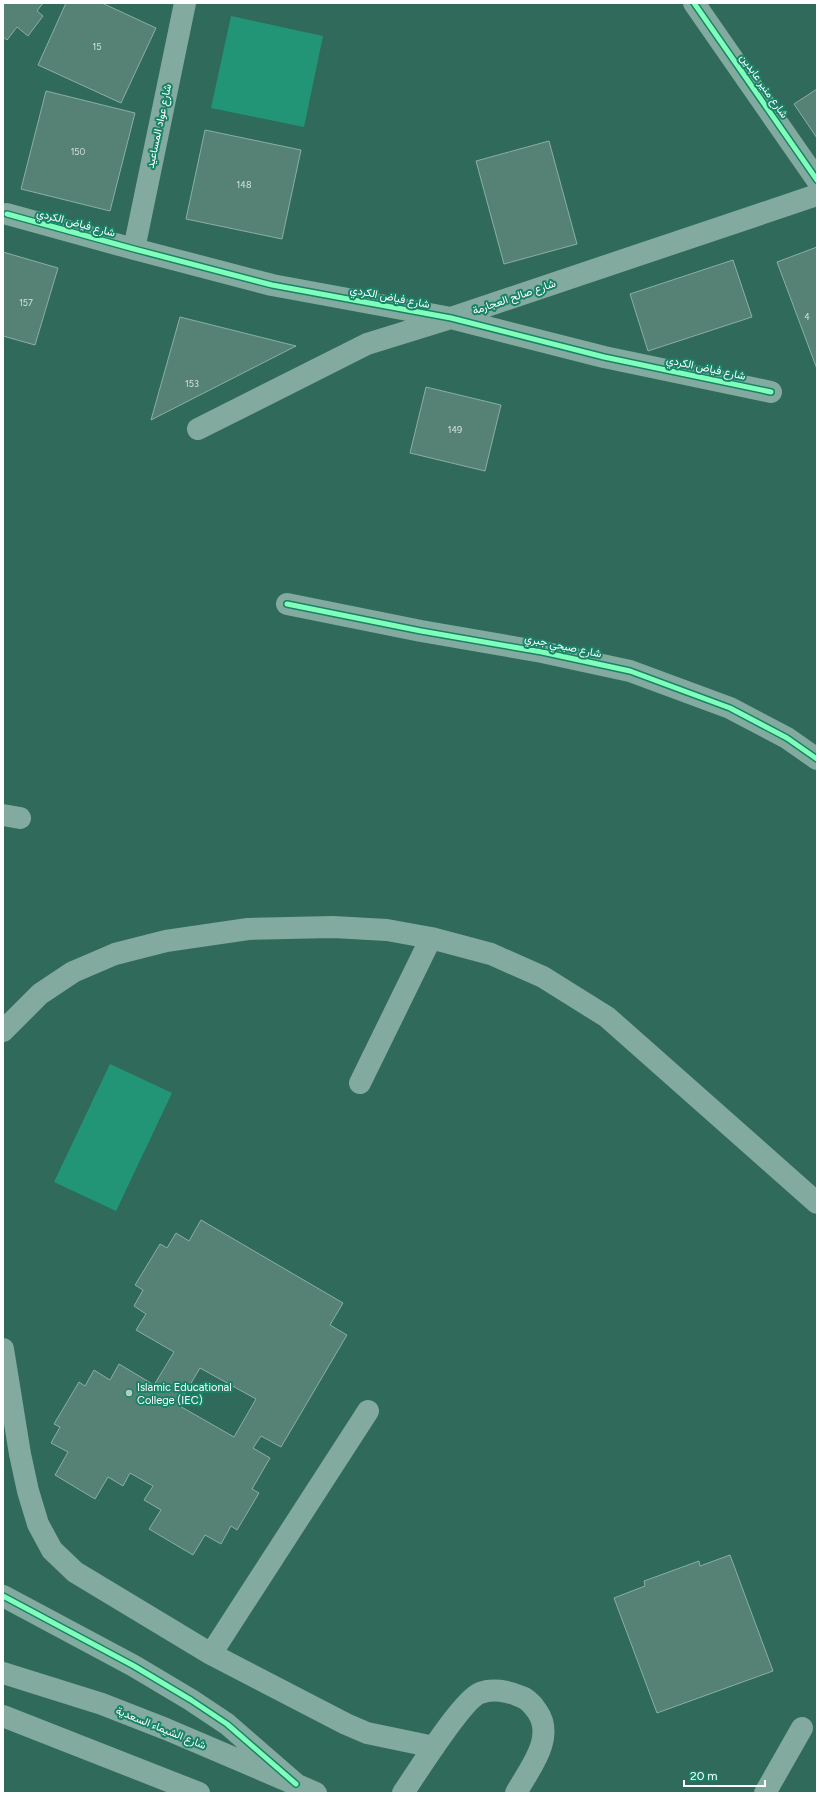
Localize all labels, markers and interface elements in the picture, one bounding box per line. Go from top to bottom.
house number: 15 [93,41,101,52]
street label: شارع منير عابدين [736,51,791,121]
street label: شارع عواد المساعيد [144,82,175,170]
house number: 150 [71,146,86,157]
house number: 148 [237,179,252,190]
street label: شارع فياض الكردي [34,206,117,243]
street label: شارع صالح العجارمة [471,277,558,318]
street label: شارع فياض الكردي [348,283,431,314]
house number: 157 [19,297,33,308]
house number: 4 [804,311,810,322]
street label: شارع فياض الكردي [664,353,747,386]
house number: 153 [185,378,199,389]
house number: 149 [448,424,462,435]
street label: شارع صبحي جبري [523,631,603,664]
place label: Islamic Educational College (IEC) [137,1381,232,1407]
marker: Islamic Educational College (IEC) [124,1388,134,1398]
street label: شارع الشيماء السعدية [113,1704,208,1753]
scale bar [684,1762,765,1788]
text: 20 m [690,1769,718,1783]

